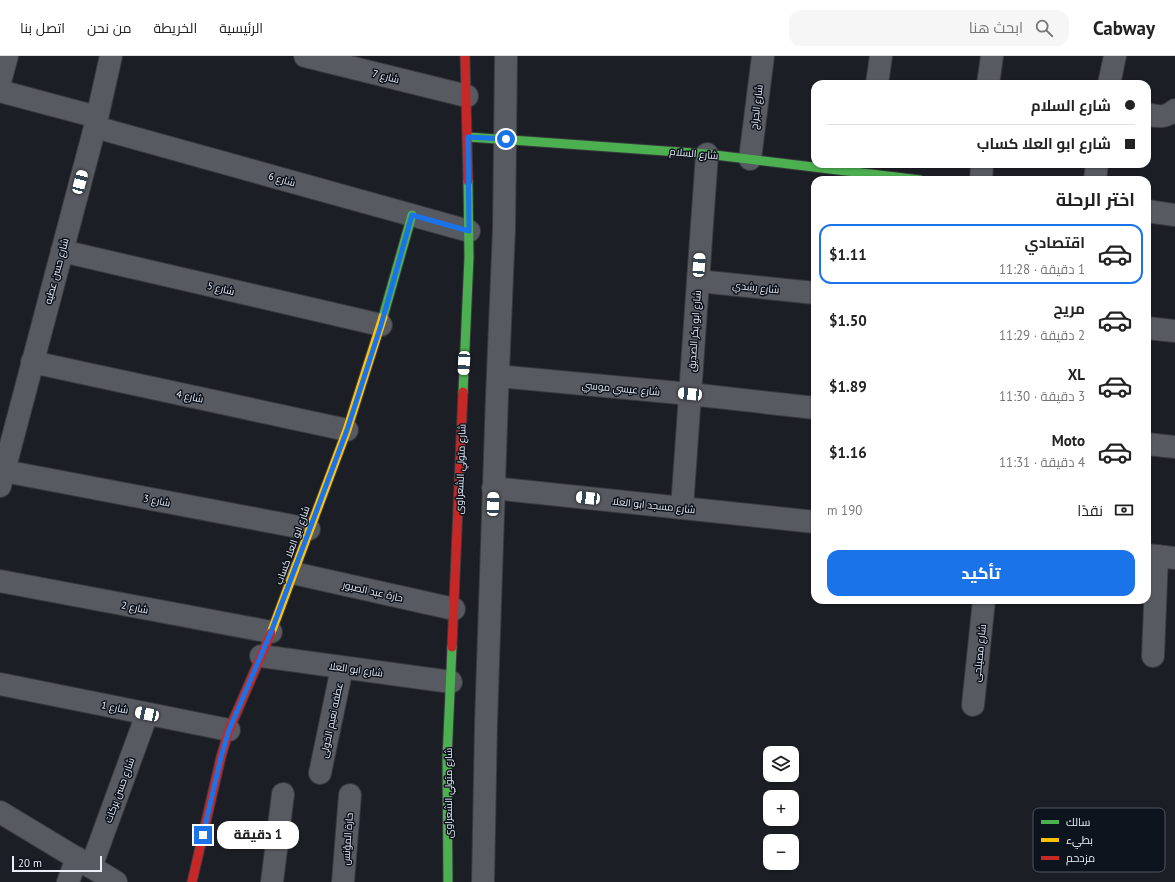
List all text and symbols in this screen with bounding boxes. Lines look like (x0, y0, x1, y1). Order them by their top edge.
search box (789, 10, 1069, 46)
text: Cabway (1093, 16, 1155, 40)
icon: search (1033, 17, 1055, 39)
text: ابحث هنا (969, 18, 1023, 37)
text: اتصل بنا (20, 19, 65, 37)
text: من نحن (87, 19, 131, 37)
text: الخريطة (153, 19, 197, 37)
text: الرئيسية (219, 19, 263, 37)
street label: شارع 7 (371, 67, 401, 86)
street label: شارع الجراج (747, 84, 766, 130)
text: شارع السلام (1031, 96, 1111, 115)
route start (497, 130, 515, 148)
text: شارع ابو العلا كساب (977, 134, 1111, 153)
street label: شارع السلام (669, 145, 719, 163)
car (71, 169, 89, 195)
street label: شارع 6 (267, 169, 297, 190)
text: اختر الرحلة (1056, 188, 1135, 211)
text: اقتصادي (1025, 233, 1085, 252)
icon: car (1097, 236, 1133, 272)
street label: شارع حسن عطيه (41, 237, 72, 306)
text: $1.11 (829, 245, 867, 264)
car (692, 253, 706, 277)
text: 1 دقيقة · 11:28 (999, 261, 1085, 278)
street label: شارع 5 (206, 279, 236, 298)
street label: شارع رشدي (732, 279, 780, 297)
street label: شارع ابو بكر الصديق (685, 290, 704, 372)
text: مريح (1053, 299, 1085, 318)
icon: car (1097, 302, 1133, 338)
text: $1.50 (829, 311, 867, 330)
text: 2 دقيقة · 11:29 (999, 327, 1085, 344)
car (457, 351, 471, 375)
text: XL (1068, 365, 1085, 384)
icon: car (1097, 368, 1133, 404)
text: $1.89 (829, 377, 867, 396)
street label: شارع عيسي موسي (581, 379, 661, 399)
street label: شارع 4 (175, 387, 205, 406)
car (678, 387, 702, 401)
text: 3 دقيقة · 11:30 (999, 388, 1085, 405)
street label: شارع متولي الشعراوى (452, 424, 470, 515)
text: Moto (1052, 431, 1085, 450)
icon: car (1097, 434, 1133, 470)
text: $1.16 (829, 443, 867, 462)
text: 4 دقيقة · 11:31 (999, 454, 1085, 471)
street label: شارع 3 (142, 491, 172, 509)
car (575, 491, 601, 505)
car (487, 492, 499, 516)
street label: شارع مسجد ابو العلا (612, 495, 696, 516)
icon: cash (1113, 499, 1135, 521)
text: نقدًا (1077, 501, 1103, 520)
text: 190 m (827, 502, 862, 519)
street label: شارع ابو العلا كساب (272, 504, 313, 586)
button: تأكيد (827, 550, 1135, 596)
street label: حارة عبد الصبور (340, 578, 404, 605)
street label: شارع 2 (120, 598, 150, 616)
street label: شارع مصيلحى (970, 624, 989, 683)
street label: شارع ابو العلا (328, 659, 384, 680)
street label: عطفه نعيم الخولى (317, 681, 347, 759)
street label: شارع 1 (100, 698, 130, 717)
car (134, 706, 160, 722)
map controls (763, 746, 799, 870)
button: layers (763, 746, 799, 782)
street label: شارع متولي الشعراوى (442, 748, 456, 838)
street label: شارع حسن بركات (102, 756, 137, 825)
button: + (763, 790, 799, 826)
legend (1033, 808, 1165, 872)
street label: حارة المؤنس (339, 812, 356, 866)
text: سالك (1066, 815, 1090, 829)
callout: 1 دقيقة (217, 821, 299, 849)
route end (194, 826, 212, 844)
text: 1 دقيقة (234, 826, 282, 843)
text: بطيء (1066, 833, 1093, 849)
button: − (763, 834, 799, 870)
text: مزدحم (1066, 851, 1095, 866)
scale bar (12, 854, 102, 873)
text: 20 m (18, 856, 42, 870)

